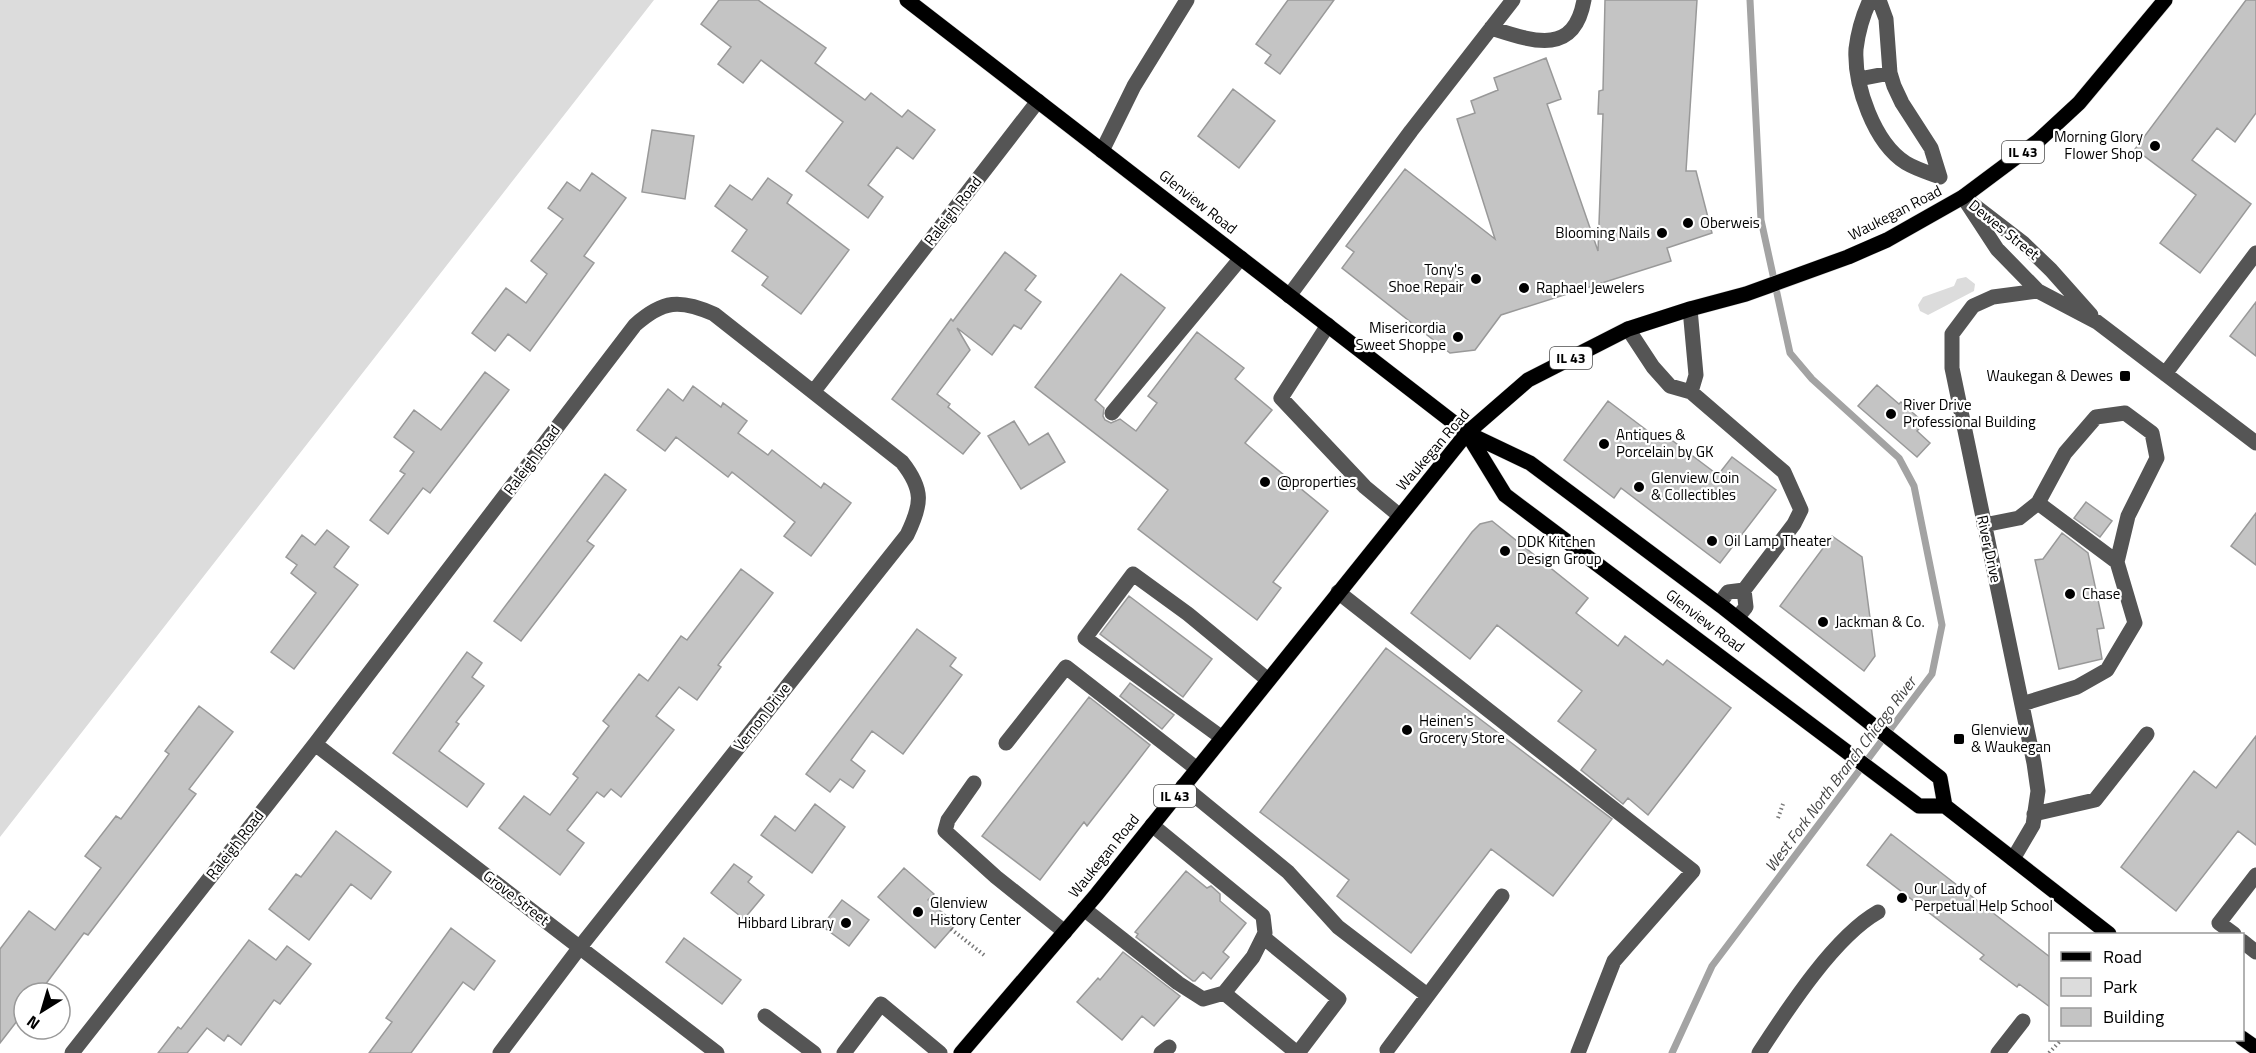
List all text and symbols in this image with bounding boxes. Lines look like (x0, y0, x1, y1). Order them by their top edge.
place label: Morning Glory Flower Shop (2054, 125, 2143, 165)
marker: Morning Glory Flower Shop (2148, 139, 2162, 153)
road number: IL 43 (2002, 141, 2044, 163)
street label: Glenview Road (1154, 164, 1242, 239)
street label: Raleigh Road (918, 171, 987, 250)
street label: Waukegan Road (1844, 179, 1946, 246)
street label: Dewes Street (1964, 194, 2045, 266)
place label: Oberweis (1700, 211, 1760, 234)
marker: Oberweis (1681, 216, 1695, 230)
place label: Blooming Nails (1555, 221, 1650, 244)
marker: Blooming Nails (1655, 226, 1669, 240)
place label: Tony's Shoe Repair (1388, 258, 1464, 298)
marker: Tony's Shoe Repair (1469, 272, 1483, 286)
place label: Raphael Jewelers (1536, 276, 1644, 299)
marker: Raphael Jewelers (1517, 281, 1531, 295)
place label: Misericordia Sweet Shoppe (1355, 316, 1446, 356)
marker: Misericordia Sweet Shoppe (1451, 330, 1465, 344)
road number: IL 43 (1550, 347, 1592, 369)
place label: Waukegan & Dewes (1987, 364, 2113, 387)
marker: Waukegan & Dewes (2118, 369, 2132, 383)
place label: River Drive Professional Building (1903, 393, 2036, 433)
street label: Waukegan Road (1390, 404, 1475, 496)
marker: River Drive Professional Building (1884, 407, 1898, 421)
street label: Raleigh Road (498, 420, 566, 500)
place label: Antiques & Porcelain by GK (1616, 423, 1714, 463)
marker: Antiques & Porcelain by GK (1597, 437, 1611, 451)
place label: Glenview Coin & Collectibles (1651, 466, 1739, 506)
place label: @properties (1277, 470, 1356, 493)
marker: @properties (1258, 475, 1272, 489)
marker: Glenview Coin & Collectibles (1632, 480, 1646, 494)
street label: River Drive (1971, 513, 2008, 585)
place label: Oil Lamp Theater (1724, 529, 1831, 552)
place label: DDK Kitchen Design Group (1517, 530, 1602, 570)
marker: Oil Lamp Theater (1705, 534, 1719, 548)
marker: DDK Kitchen Design Group (1498, 544, 1512, 558)
place label: Chase (2082, 582, 2120, 605)
street label: Glenview Road (1661, 583, 1750, 658)
marker: Chase (2063, 587, 2077, 601)
place label: Jackman & Co. (1835, 610, 1925, 633)
marker: Jackman & Co. (1816, 615, 1830, 629)
water label: West Fork North Branch Chicago River (1759, 670, 1923, 877)
street label: Vernon Drive (728, 678, 796, 756)
place label: Heinen's Grocery Store (1419, 709, 1505, 749)
place label: Glenview & Waukegan (1971, 718, 2051, 758)
marker: Heinen's Grocery Store (1400, 723, 1414, 737)
marker: Glenview & Waukegan (1952, 732, 1966, 746)
road number: IL 43 (1154, 785, 1196, 807)
street label: Raleigh Road (200, 805, 269, 884)
street label: Waukegan Road (1063, 809, 1145, 903)
street label: Grove Street (478, 864, 555, 931)
place label: Our Lady of Perpetual Help School (1914, 877, 2053, 917)
place label: Glenview History Center (930, 891, 1021, 931)
marker: Our Lady of Perpetual Help School (1895, 891, 1909, 905)
marker: Glenview History Center (911, 905, 925, 919)
place label: Hibbard Library (738, 911, 834, 934)
marker: Hibbard Library (839, 916, 853, 930)
legend (2049, 933, 2244, 1041)
text: Road (2103, 943, 2142, 970)
text: Park (2103, 973, 2138, 1000)
north arrow (12, 981, 72, 1041)
text: Building (2103, 1003, 2164, 1030)
text: N (21, 1010, 45, 1036)

